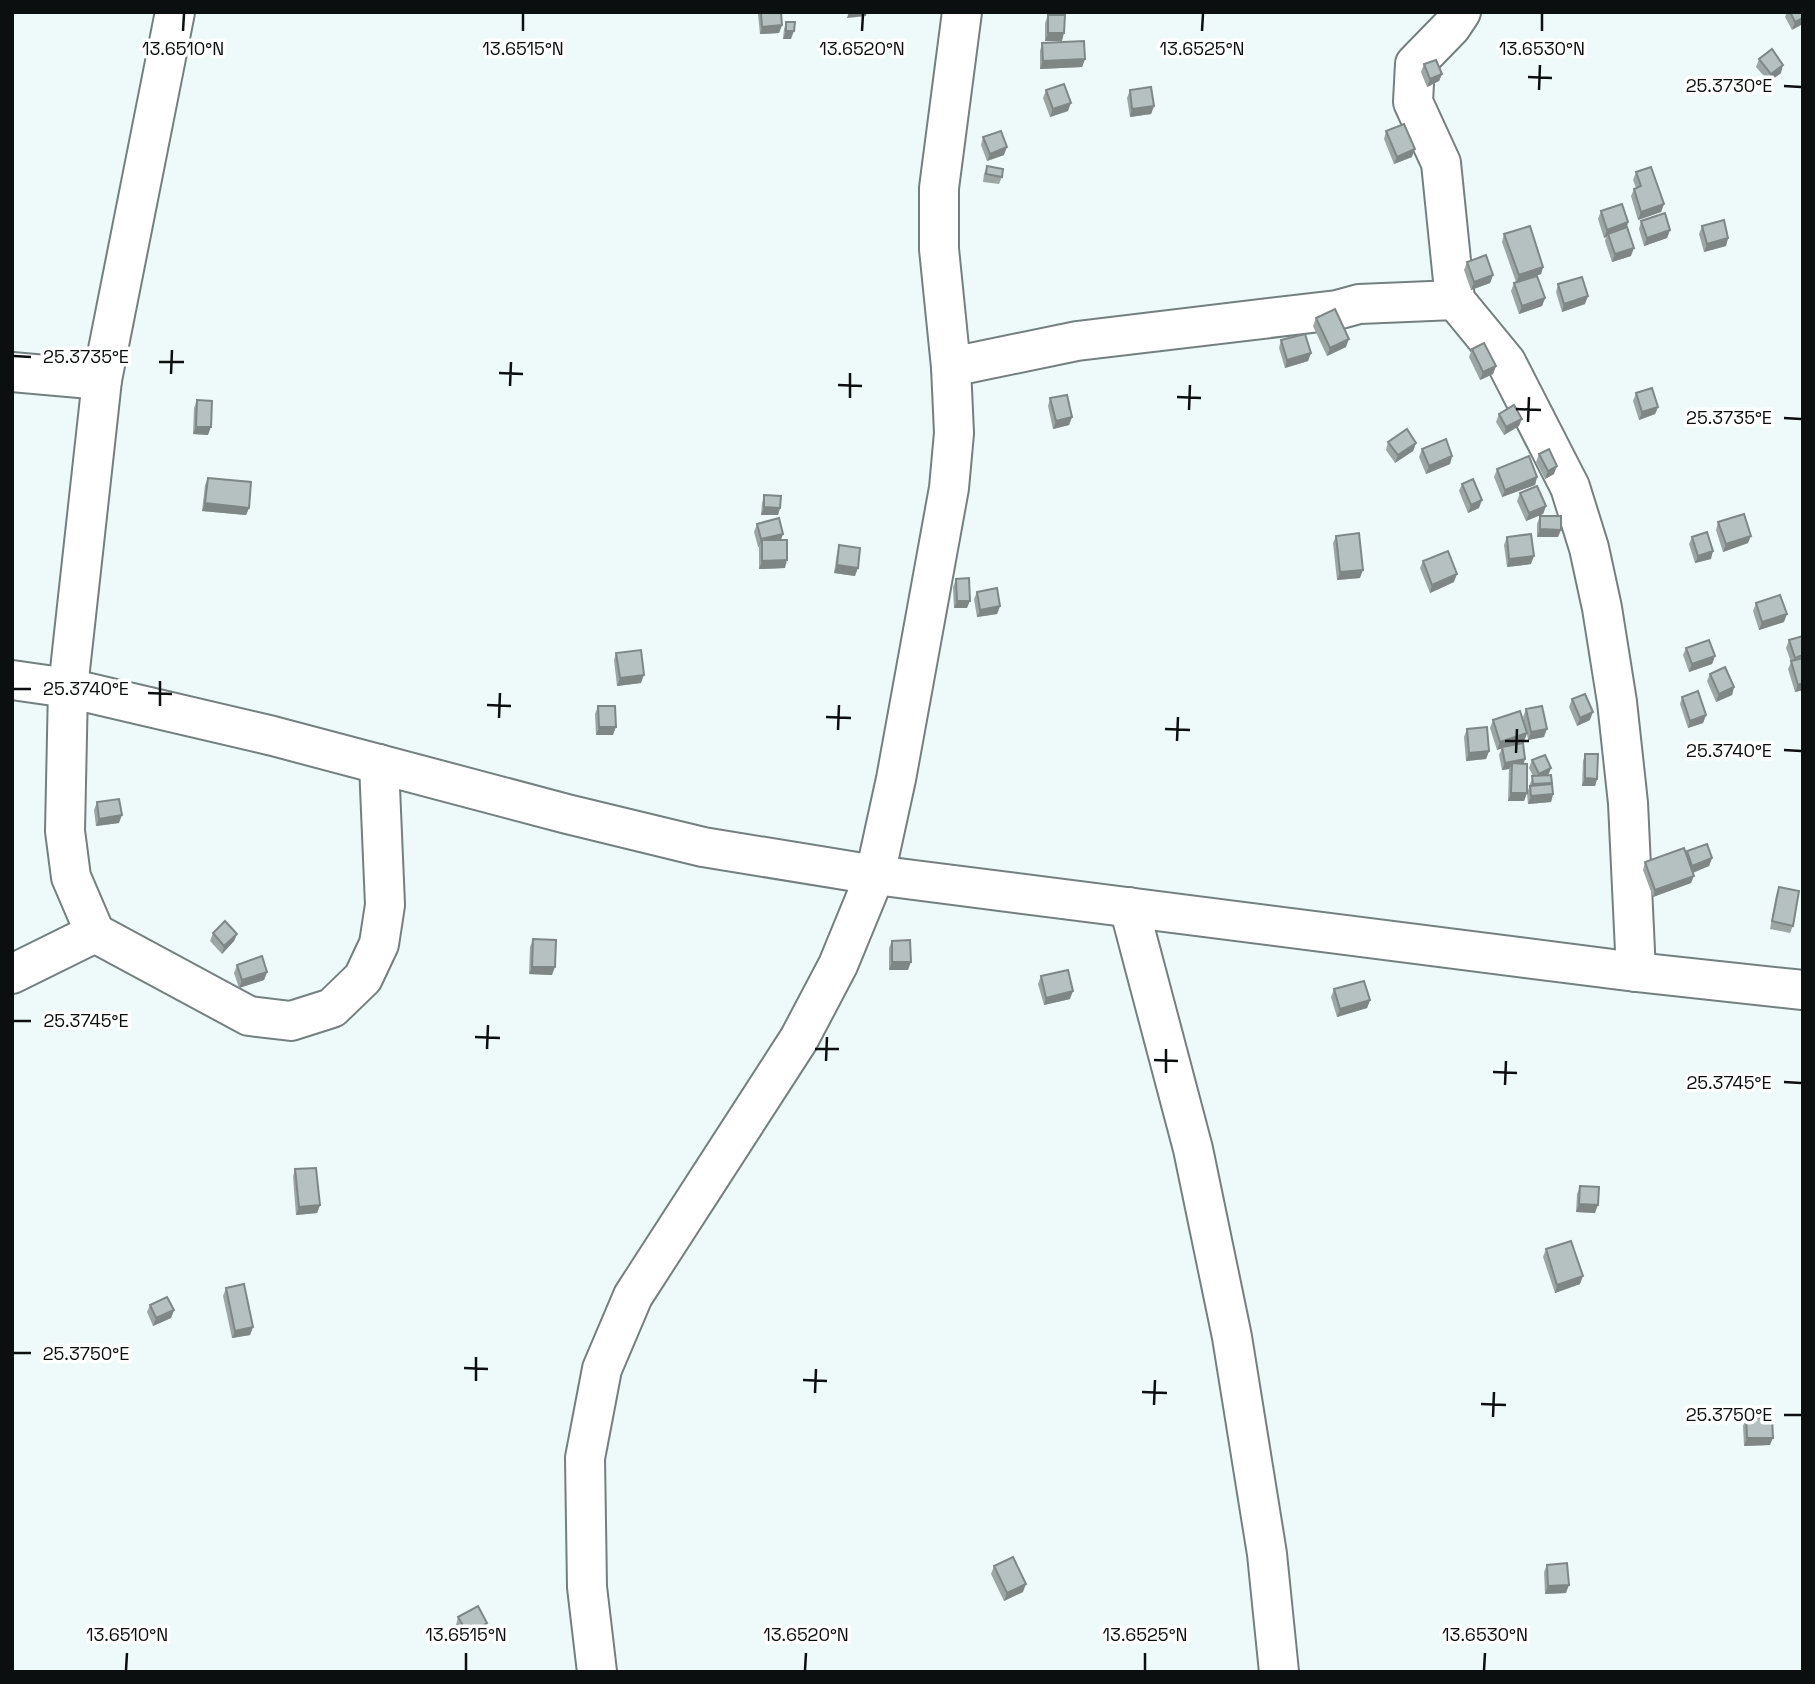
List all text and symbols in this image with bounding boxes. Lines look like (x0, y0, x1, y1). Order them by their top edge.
text: 13.6510°N (142, 37, 224, 60)
text: 13.6515°N (482, 37, 564, 60)
text: 13.6520°N (819, 37, 905, 60)
text: 13.6525°N (1160, 37, 1244, 60)
text: 13.6530°N (1499, 37, 1585, 60)
text: 25.3730°E (1686, 74, 1772, 97)
text: 25.3735°E (43, 345, 129, 368)
text: 25.3735°E (1686, 406, 1772, 429)
text: 25.3740°E (43, 677, 129, 700)
text: 25.3740°E (1686, 739, 1772, 762)
text: 25.3745°E (43, 1009, 129, 1032)
text: 25.3745°E (1686, 1071, 1772, 1094)
text: 25.3750°E (43, 1342, 129, 1365)
text: 25.3750°E (1686, 1403, 1772, 1426)
text: 13.6510°N (86, 1623, 168, 1646)
text: 13.6515°N (425, 1623, 507, 1646)
text: 13.6520°N (763, 1623, 849, 1646)
text: 13.6525°N (1103, 1623, 1187, 1646)
text: 13.6530°N (1442, 1623, 1528, 1646)

